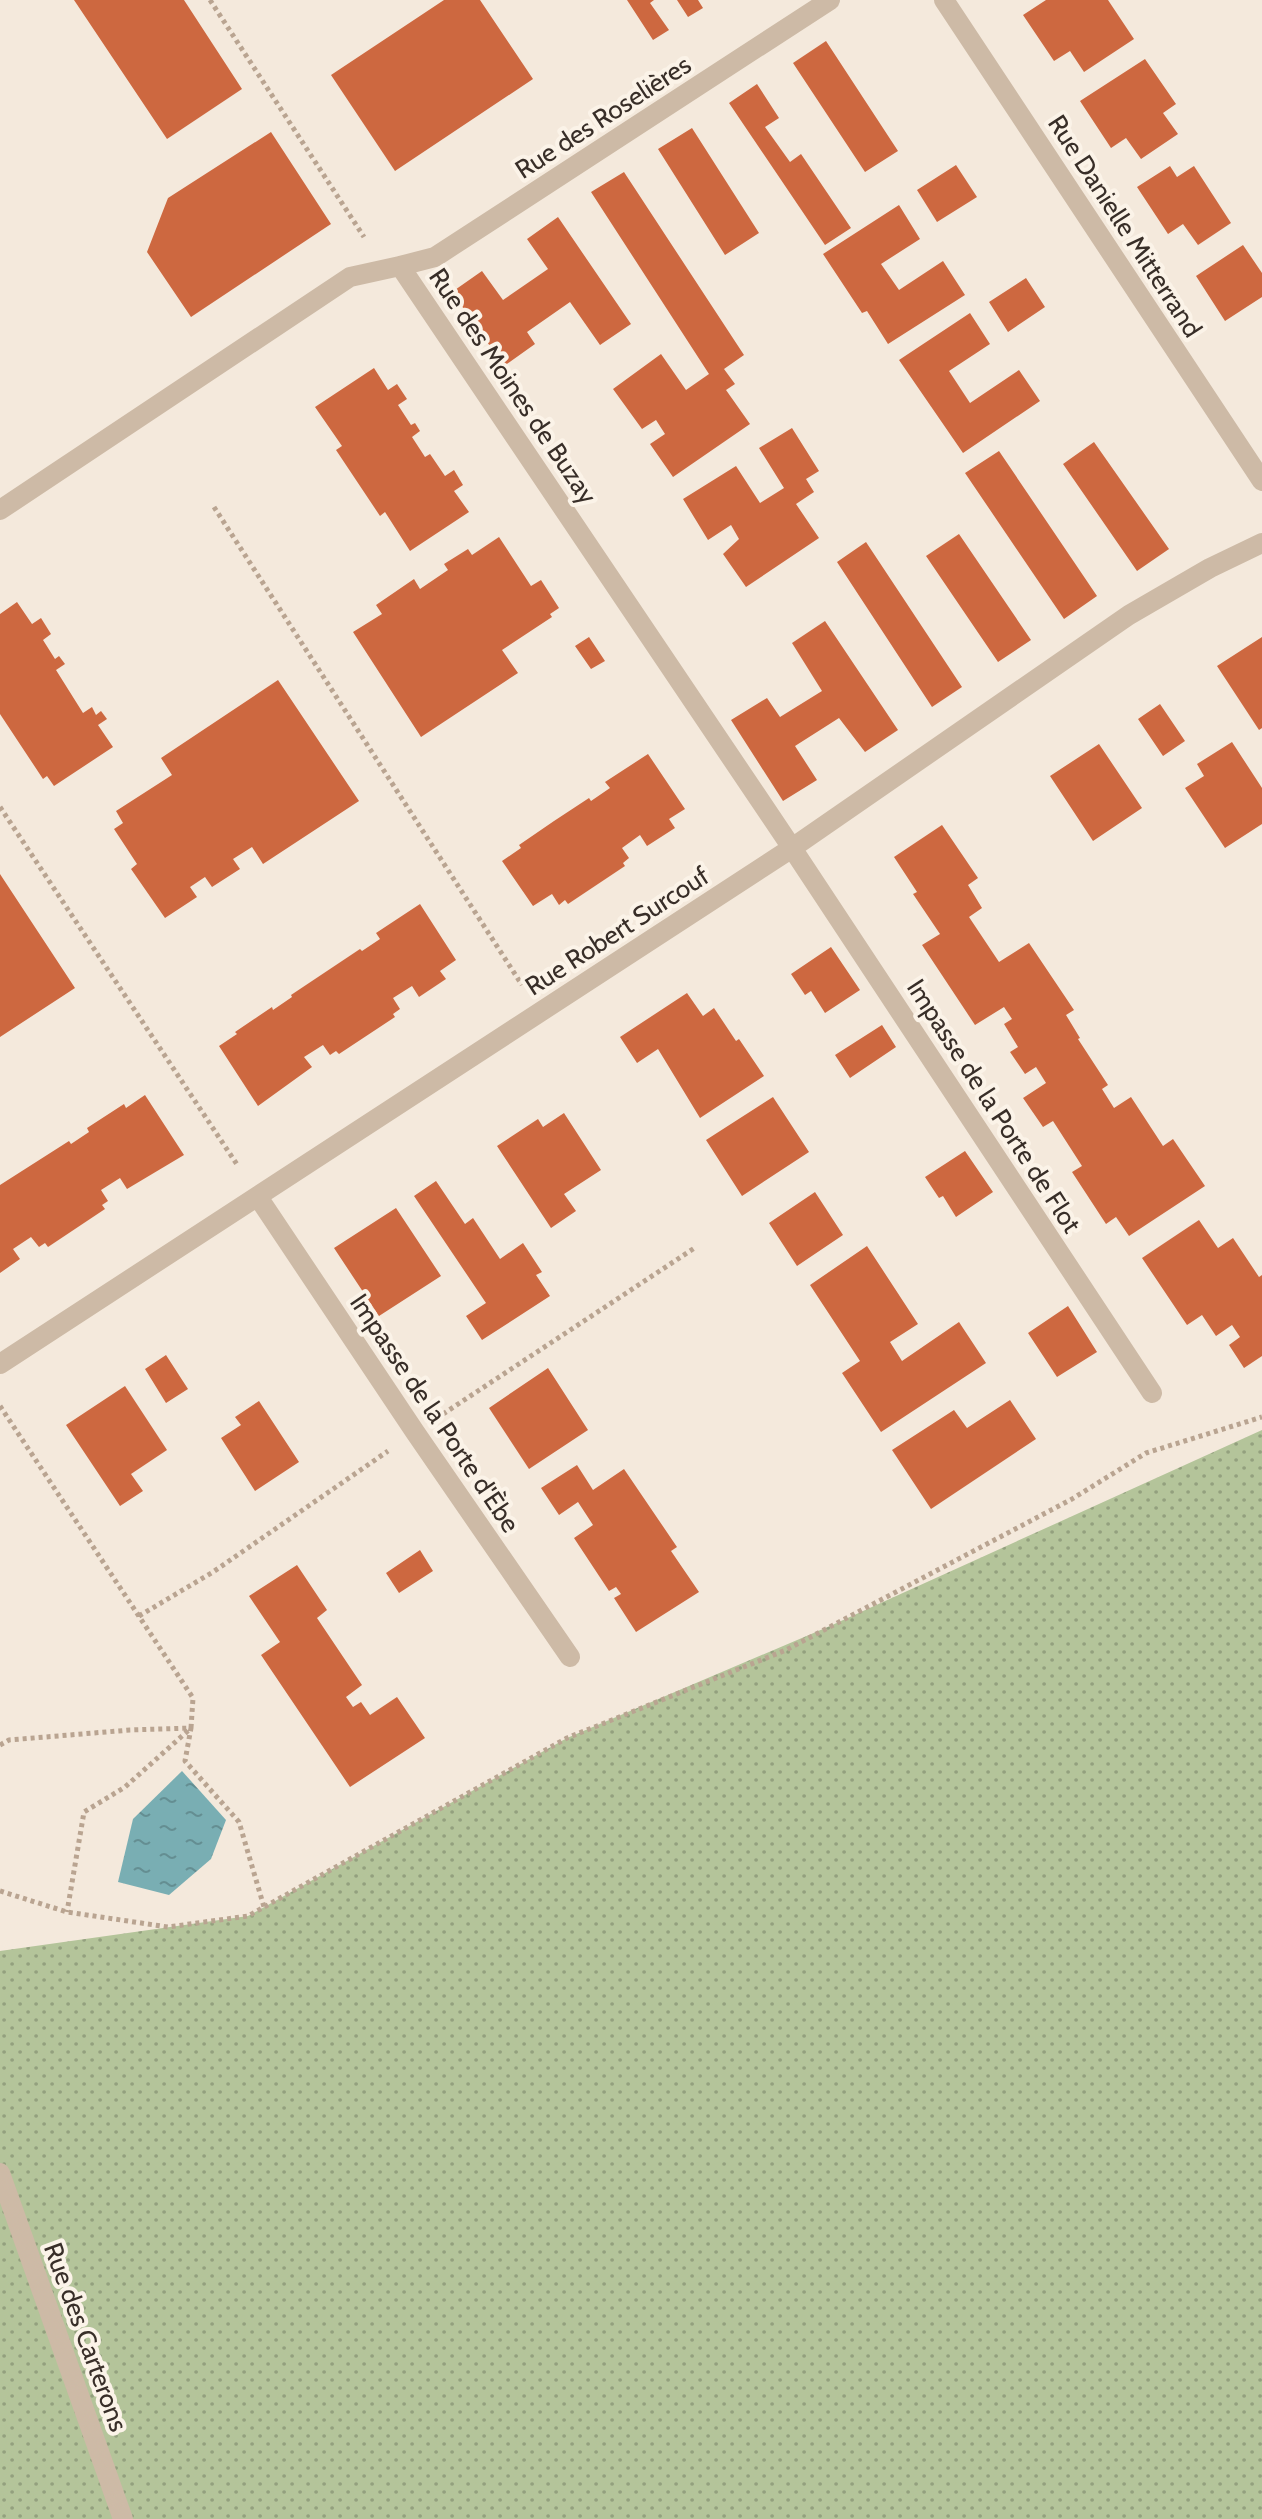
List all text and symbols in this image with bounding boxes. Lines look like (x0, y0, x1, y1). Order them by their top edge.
street label: Rue des Roselières (509, 48, 697, 186)
street label: Rue Danielle Mitterrand (1041, 109, 1209, 343)
street label: Rue des Moines de Buzay (422, 262, 604, 510)
street label: Rue Robert Surcouf (519, 859, 715, 1002)
street label: Impasse de la Porte de Flot (900, 973, 1088, 1239)
street label: Impasse de la Porte d'Èbe (343, 1288, 527, 1538)
street label: Rue des Carterons (37, 2238, 135, 2436)

